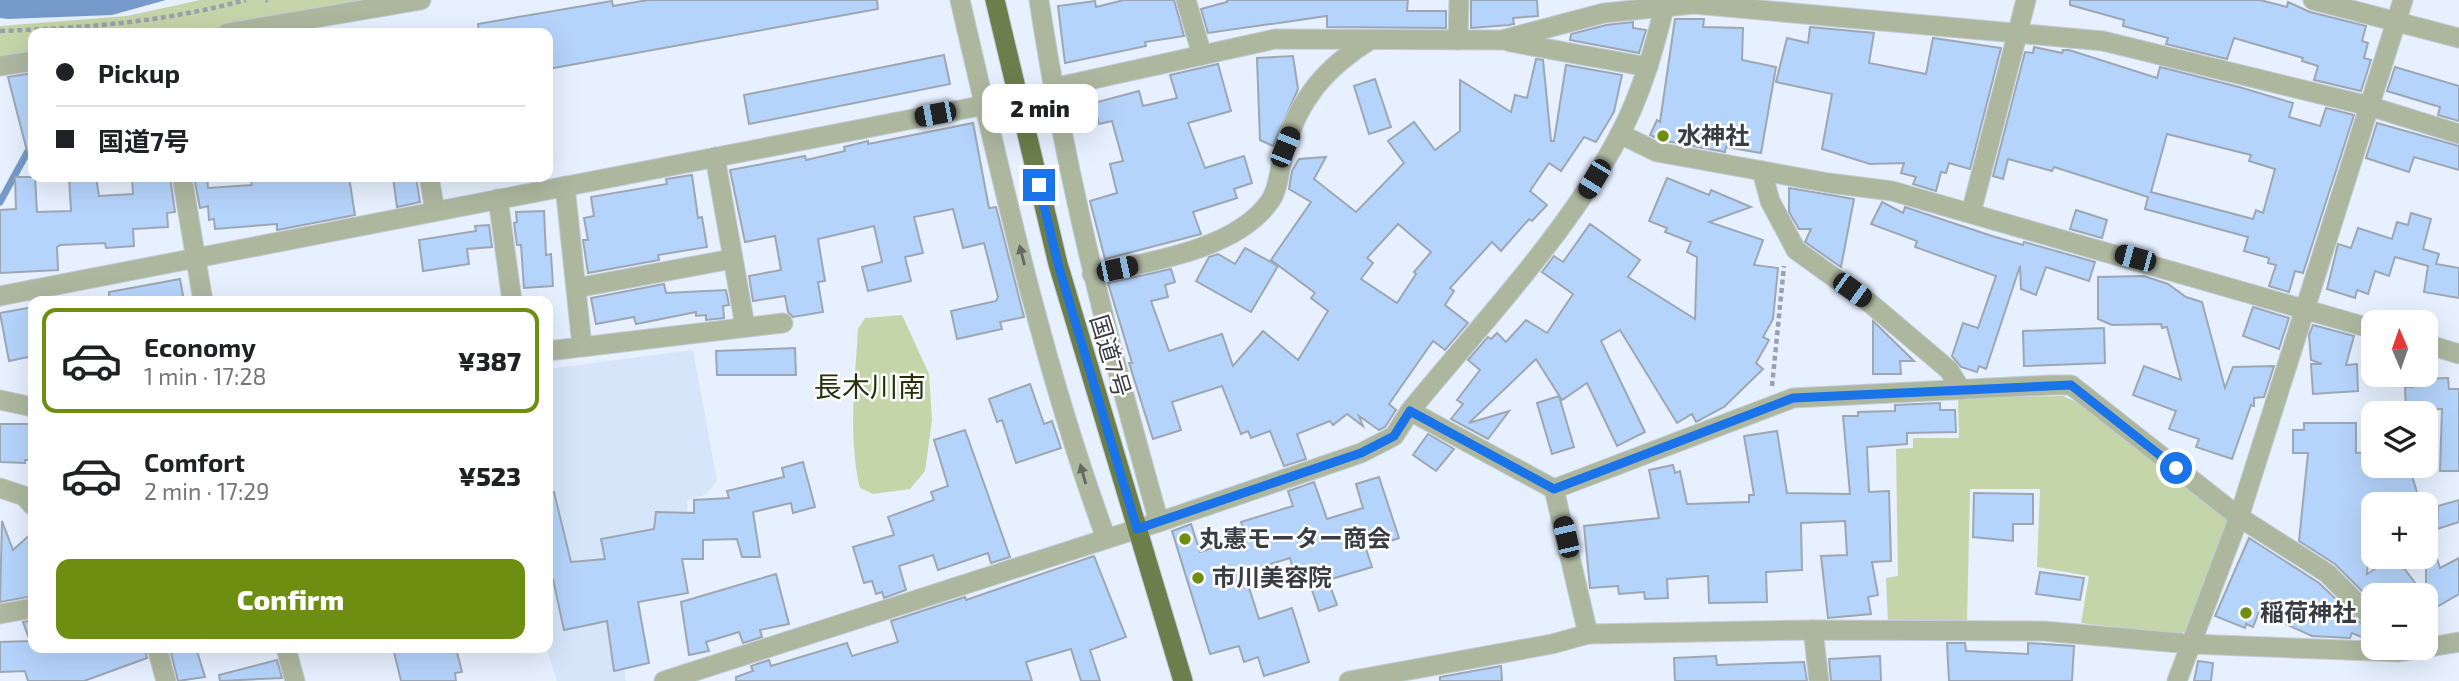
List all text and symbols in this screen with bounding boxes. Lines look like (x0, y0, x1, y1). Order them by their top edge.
text: Pickup (98, 57, 180, 88)
callout: 2 min (981, 83, 1097, 132)
text: 2 min (1010, 94, 1070, 122)
car (913, 100, 958, 128)
place label: 水神社 (1677, 120, 1749, 149)
car (1268, 124, 1303, 170)
text: 国道7号 (98, 125, 190, 156)
marker: 水神社 (1655, 128, 1671, 144)
car (1575, 156, 1614, 202)
route end (1023, 169, 1055, 201)
car (2112, 242, 2159, 274)
one-way arrow (1016, 244, 1027, 266)
car (1095, 254, 1140, 284)
car (1829, 269, 1876, 311)
north arrow (2361, 310, 2438, 387)
map controls (2361, 310, 2438, 660)
street label: 国道7号 (1085, 311, 1138, 400)
icon: car (60, 329, 123, 392)
text: Economy (144, 331, 256, 362)
text: ¥387 (458, 345, 521, 376)
text: 1 min · 17:28 (144, 362, 266, 390)
district label: 長木川南 (814, 369, 926, 403)
button: layers (2361, 401, 2438, 478)
icon: car (60, 444, 123, 507)
text: Comfort (144, 446, 245, 477)
route start (2160, 452, 2192, 484)
text: ¥523 (458, 460, 521, 491)
one-way arrow (1078, 463, 1088, 484)
text: 2 min · 17:29 (144, 477, 269, 505)
button: + (2361, 492, 2438, 569)
car (1552, 514, 1581, 560)
place label: 丸憲モーター商会 (1199, 523, 1391, 552)
marker: 丸憲モーター商会 (1177, 531, 1193, 547)
button: Confirm (56, 559, 525, 639)
place label: 市川美容院 (1212, 562, 1332, 591)
marker: 市川美容院 (1190, 570, 1206, 586)
button: − (2361, 583, 2438, 660)
place label: 稲荷神社 (2260, 597, 2356, 626)
marker: 稲荷神社 (2238, 605, 2254, 621)

